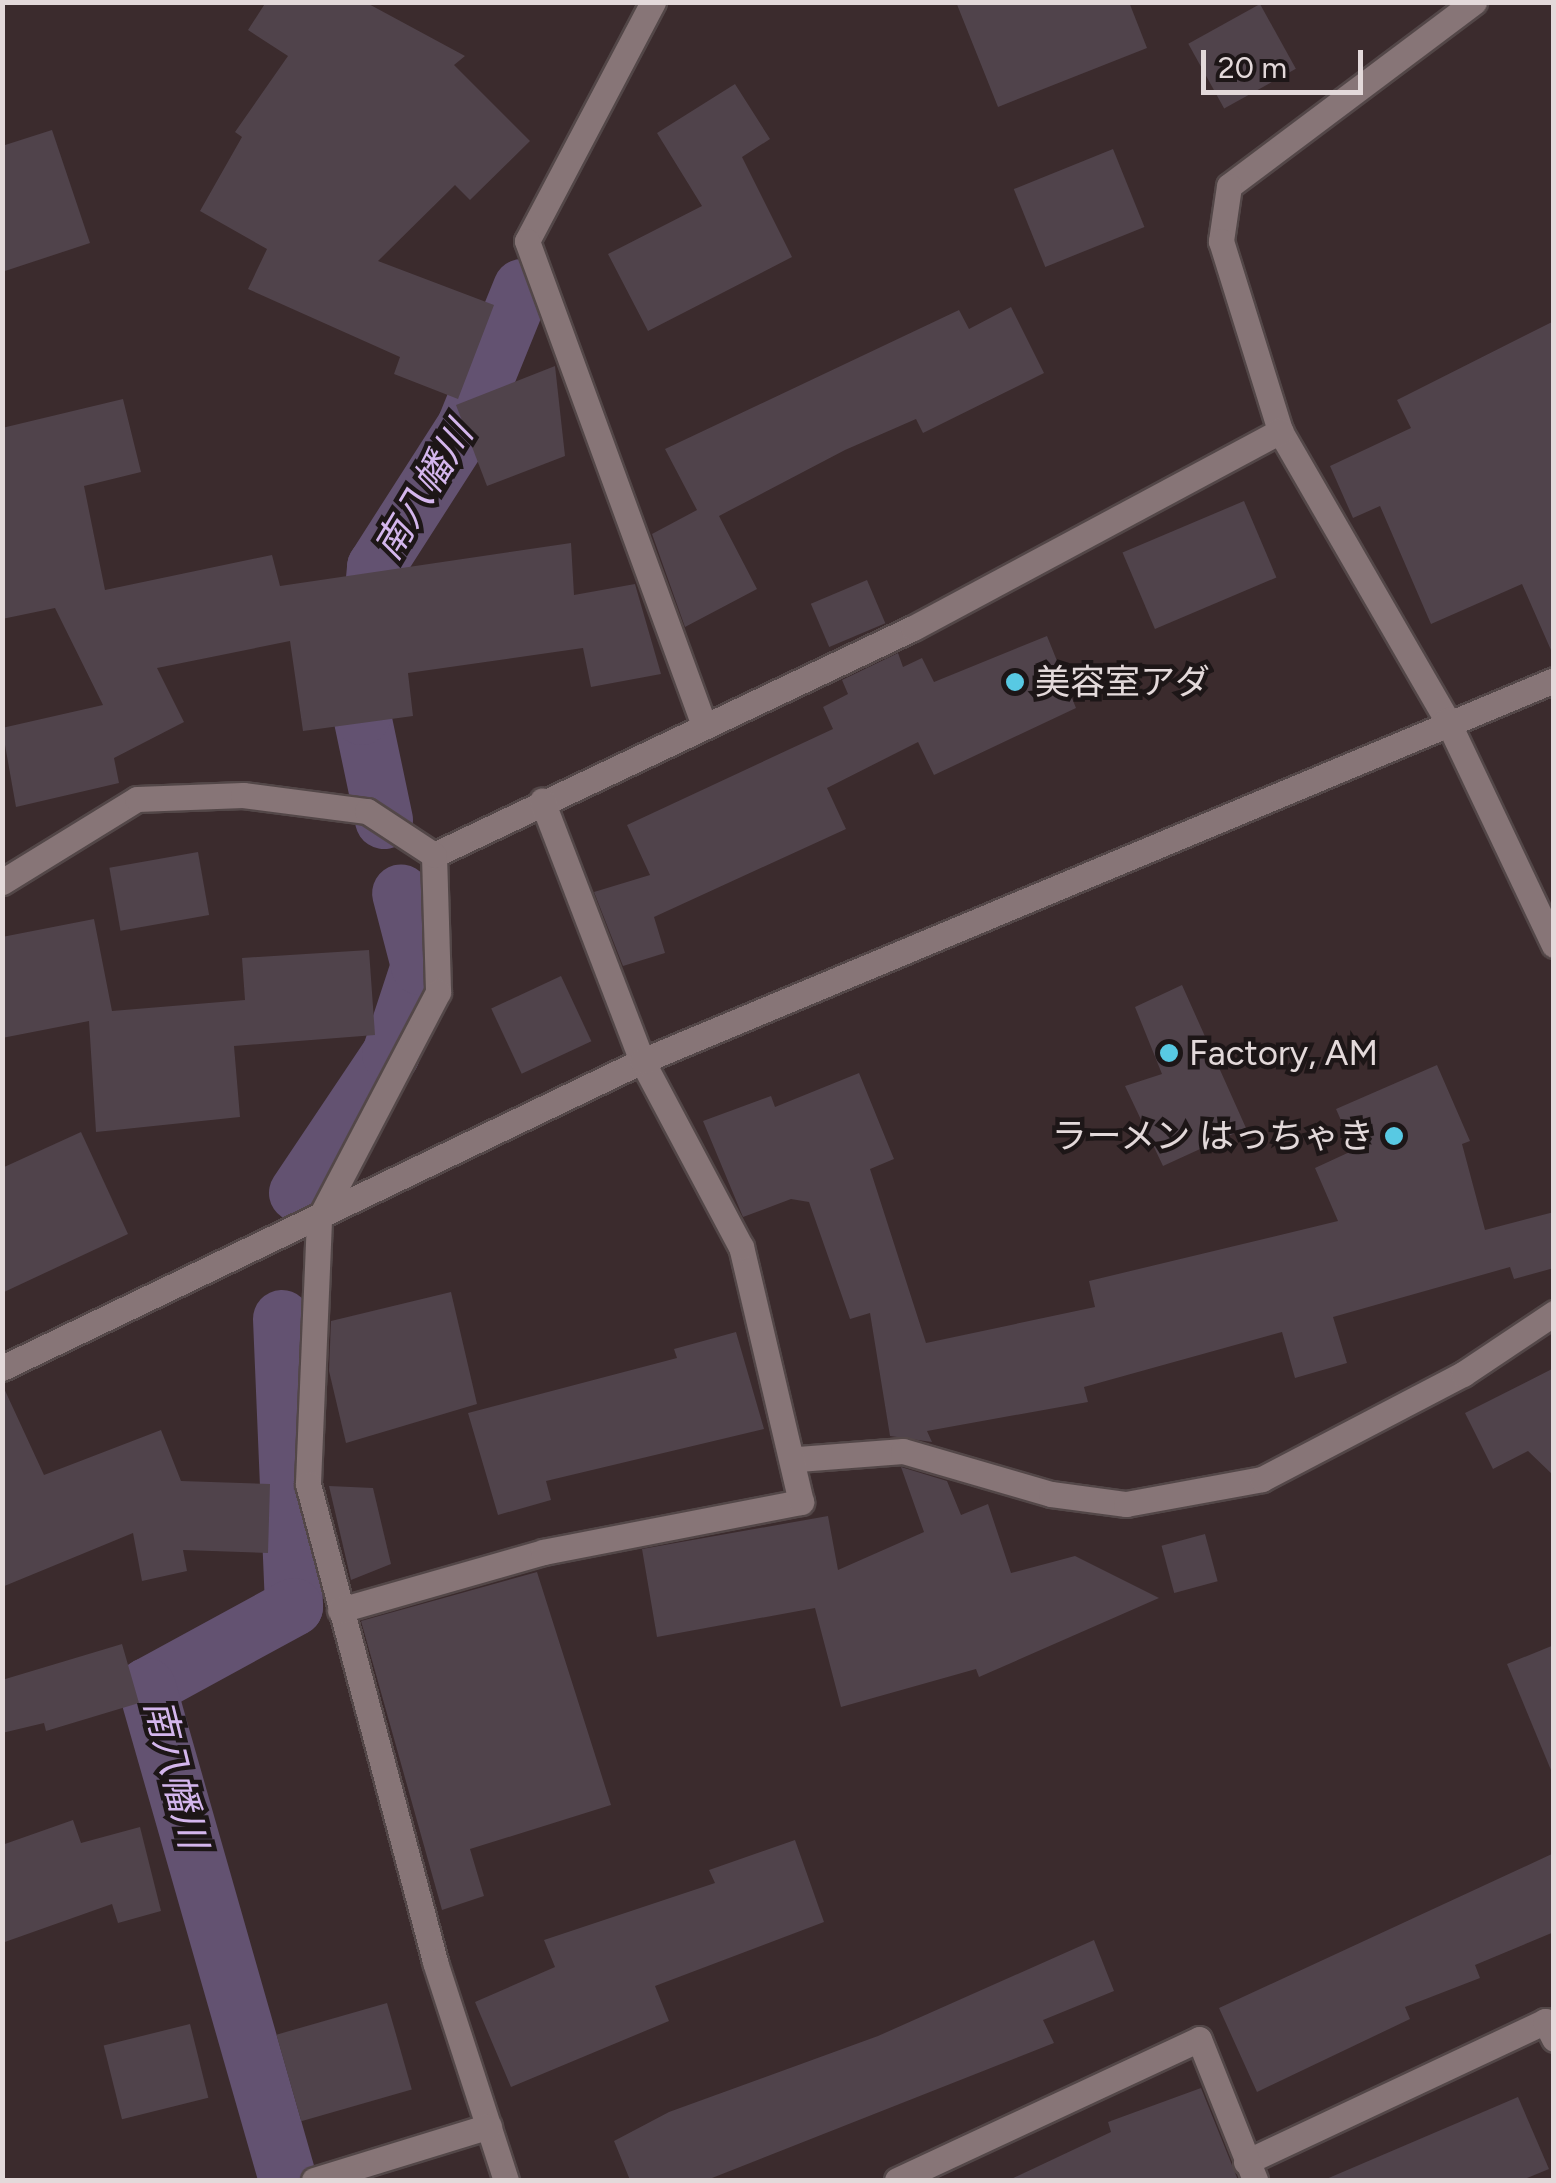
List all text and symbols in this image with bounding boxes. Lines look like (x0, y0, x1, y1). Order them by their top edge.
scale bar (1206, 30, 1368, 92)
text: 20 m (1218, 49, 1287, 86)
water label: 南八幡川 (365, 414, 483, 568)
place label: 美容室アダ (1035, 661, 1210, 703)
marker: 美容室アダ (1004, 671, 1026, 693)
place label: Factory, AM (1189, 1032, 1378, 1074)
marker: Factory, AM (1158, 1042, 1180, 1064)
place label: ラーメン はっちゃき (1050, 1115, 1374, 1157)
marker: ラーメン はっちゃき (1383, 1125, 1405, 1147)
water label: 南八幡川 (134, 1695, 216, 1853)

